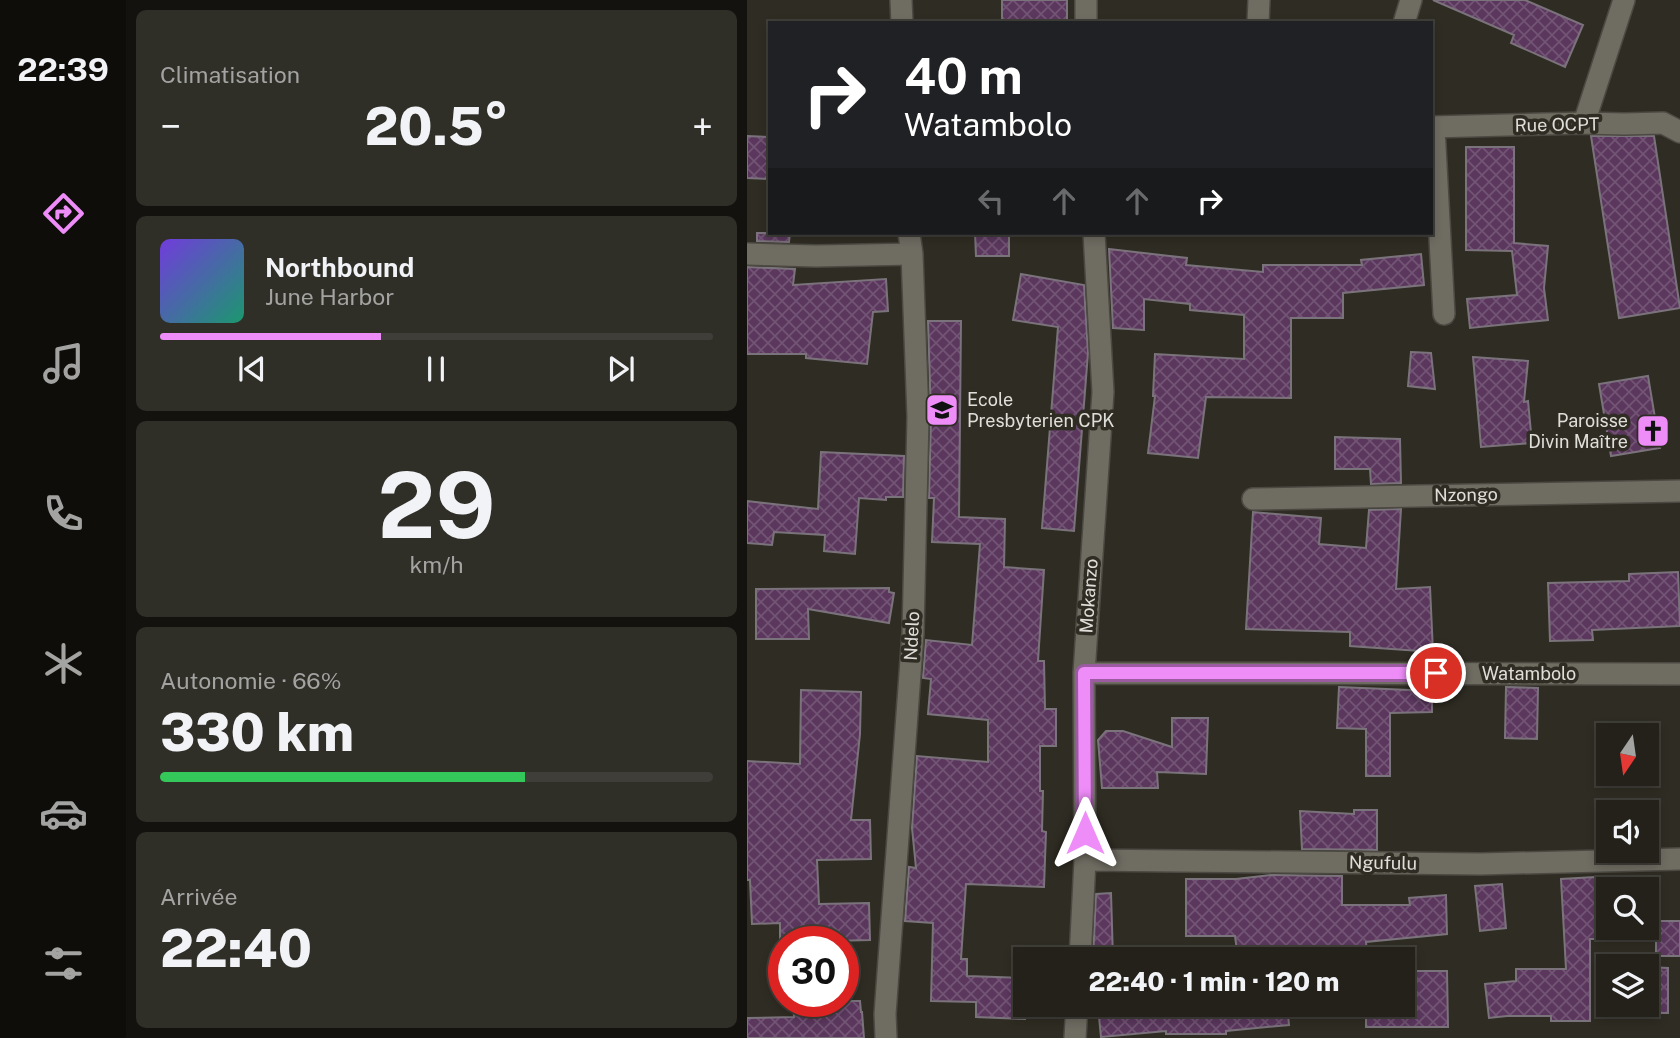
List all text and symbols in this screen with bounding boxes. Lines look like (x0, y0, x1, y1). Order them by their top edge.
text: 40 m (904, 47, 1023, 105)
icon: right (789, 49, 880, 140)
text: 22:39 (17, 51, 109, 88)
text: Climatisation (160, 61, 300, 88)
text: 20.5° (364, 96, 509, 157)
text: − (160, 104, 181, 149)
text: + (692, 104, 713, 149)
text: Watambolo (904, 106, 1072, 143)
street label: Rue OCPT (1515, 113, 1600, 136)
icon: left (972, 182, 1010, 220)
icon: ahead (1045, 182, 1083, 220)
icon: ahead (1118, 182, 1156, 220)
icon: right (1191, 182, 1229, 220)
icon: directions (39, 189, 88, 238)
text: Northbound (265, 252, 414, 283)
text: June Harbor (265, 283, 394, 310)
icon: music (39, 339, 88, 388)
icon: previous (233, 350, 271, 388)
icon: pause (417, 350, 455, 388)
icon: next (602, 350, 640, 388)
place label: Ecole Presbyterien CPK (967, 389, 1114, 431)
school or university icon: Ecole Presbyterien CPK (923, 391, 961, 429)
place label: Paroisse Divin Maître (1528, 410, 1628, 452)
church icon: Paroisse Divin Maître (1634, 412, 1672, 450)
text: 29 (378, 452, 495, 558)
street label: Nzongo (1434, 483, 1498, 506)
icon: phone (39, 489, 88, 538)
text: km/h (409, 551, 464, 578)
street label: Mokanzo (1075, 558, 1102, 634)
street label: Ndelo (900, 611, 923, 661)
icon: climate (39, 639, 88, 688)
pin (1406, 643, 1466, 703)
icon: arrive (1417, 654, 1455, 692)
street label: Watambolo (1482, 663, 1576, 684)
text: Autonomie · 66% (160, 667, 341, 694)
text: 330 km (160, 702, 354, 763)
north arrow (1596, 723, 1659, 786)
map controls (1596, 723, 1659, 1017)
icon: car (39, 789, 88, 838)
position arrow (1048, 796, 1122, 870)
button: sound (1596, 800, 1659, 863)
street label: Ngufulu (1349, 851, 1417, 874)
button: search (1596, 877, 1659, 940)
text: Arrivée (160, 883, 237, 910)
text: 22:40 (160, 918, 312, 979)
speed limit sign: 30 (768, 926, 859, 1017)
icon: filters (39, 939, 88, 988)
button: layers (1596, 954, 1659, 1017)
text: 22:40 · 1 min · 120 m (1088, 966, 1340, 997)

